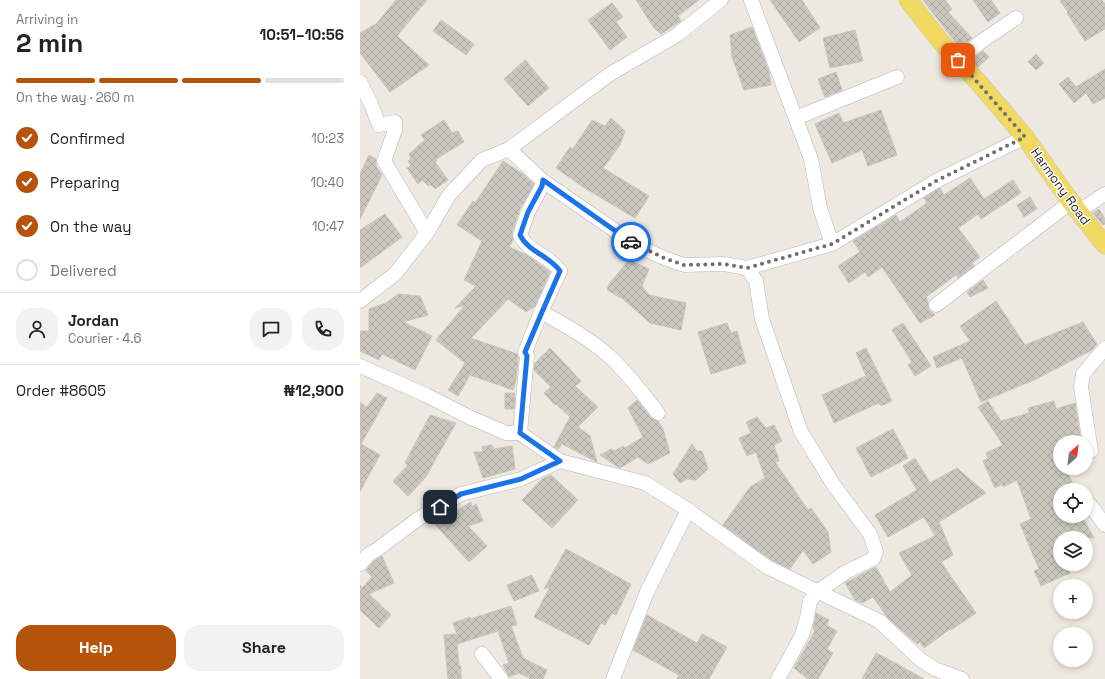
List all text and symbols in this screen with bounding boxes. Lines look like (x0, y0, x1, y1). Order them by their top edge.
text: Arriving in (16, 11, 78, 28)
text: 10:51–10:56 (260, 25, 344, 44)
text: 2 min (16, 26, 83, 60)
pin (941, 43, 975, 77)
icon: bag (947, 49, 969, 71)
text: On the way · 260 m (16, 89, 134, 106)
icon: check (16, 127, 38, 149)
text: Confirmed (50, 129, 125, 148)
text: 10:23 (311, 130, 344, 147)
street label: Harmony Road (1027, 144, 1094, 228)
icon: check (16, 171, 38, 193)
text: Preparing (50, 173, 120, 192)
text: 10:40 (310, 174, 344, 191)
icon: check (16, 215, 38, 237)
text: On the way (50, 217, 131, 236)
text: 10:47 (312, 218, 344, 235)
courier (611, 222, 651, 262)
icon: car (620, 231, 642, 253)
text: Delivered (50, 261, 117, 280)
button: person (16, 308, 58, 350)
button: chat (250, 308, 292, 350)
button: phone (302, 308, 344, 350)
text: Jordan (68, 311, 119, 330)
text: Courier · 4.6 (68, 330, 141, 347)
text: Order #8605 (16, 381, 106, 400)
text: ₦12,900 (283, 381, 344, 400)
north arrow (1053, 435, 1093, 475)
map controls (1053, 435, 1093, 667)
button: locate (1053, 483, 1093, 523)
pin (423, 490, 457, 524)
icon: home (429, 496, 451, 518)
button: layers (1053, 531, 1093, 571)
button: + (1053, 579, 1093, 619)
button: Help (16, 625, 176, 671)
button: Share (184, 625, 344, 671)
button: − (1053, 627, 1093, 667)

